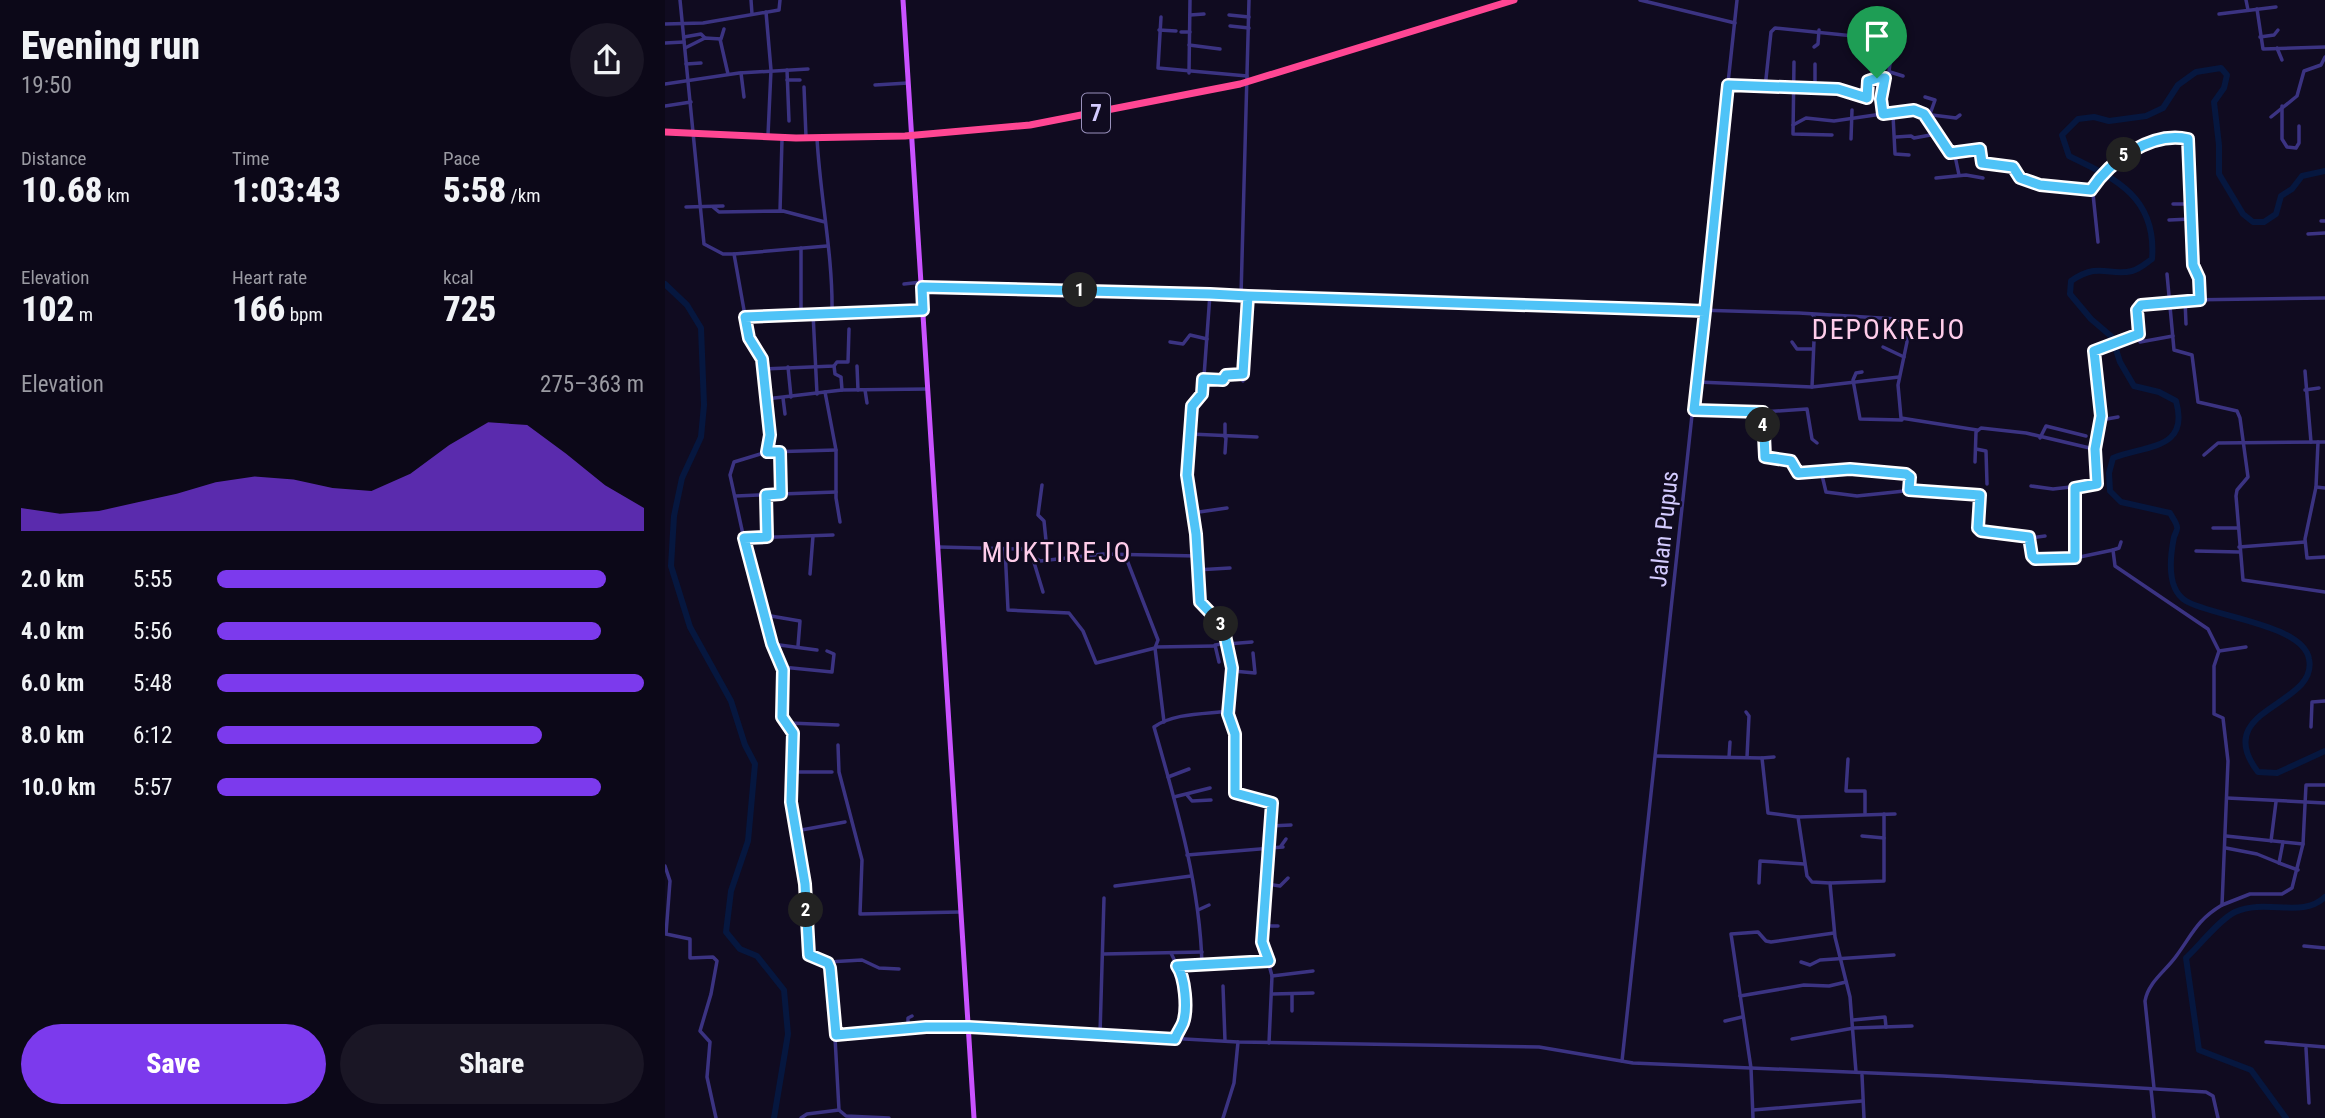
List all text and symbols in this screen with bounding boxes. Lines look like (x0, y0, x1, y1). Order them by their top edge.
pin (1847, 6, 1907, 78)
icon: arrive (1858, 17, 1896, 55)
button: share (570, 23, 644, 97)
text: Evening run (21, 24, 200, 68)
text: 19:50 (21, 72, 72, 99)
road number: 7 (1082, 94, 1110, 132)
pin: 5 (2107, 138, 2141, 172)
text: 5 (2119, 143, 2128, 166)
text: Distance (21, 147, 86, 170)
text: Time (232, 147, 269, 170)
text: Pace (443, 147, 480, 170)
text: 10.68 (21, 170, 103, 211)
text: 1:03:43 (232, 170, 341, 211)
text: 5:58 (443, 170, 506, 211)
text: km (103, 184, 130, 207)
text: /km (506, 184, 541, 207)
text: Elevation (21, 266, 89, 289)
text: Heart rate (232, 266, 307, 289)
text: kcal (443, 266, 474, 289)
pin: 1 (1063, 272, 1097, 308)
text: 1 (1075, 278, 1084, 301)
text: 102 (21, 289, 74, 330)
text: 166 (232, 289, 285, 330)
text: 725 (443, 289, 496, 330)
text: m (74, 303, 93, 326)
text: bpm (285, 303, 323, 326)
district label: DEPOKREJO (1812, 313, 1966, 346)
text: Elevation (21, 371, 104, 398)
text: 275–363 m (540, 371, 644, 398)
pin: 4 (1745, 408, 1781, 442)
text: 4 (1758, 413, 1767, 436)
street label: Jalan Pupus (1644, 470, 1684, 588)
district label: MUKTIREJO (982, 536, 1132, 569)
text: 2.0 km (21, 566, 84, 593)
text: 5:55 (133, 566, 172, 593)
pin: 3 (1203, 606, 1239, 642)
text: 3 (1216, 612, 1225, 635)
text: 4.0 km (21, 618, 84, 645)
text: 5:56 (133, 618, 172, 645)
text: 6.0 km (21, 670, 84, 697)
text: 5:48 (133, 670, 172, 697)
text: 8.0 km (21, 722, 84, 749)
text: 6:12 (133, 722, 172, 749)
text: 10.0 km (21, 774, 96, 801)
text: 5:57 (133, 774, 172, 801)
pin: 2 (789, 892, 823, 928)
text: 2 (801, 898, 810, 921)
button: Save (21, 1024, 326, 1104)
button: Share (340, 1024, 644, 1104)

